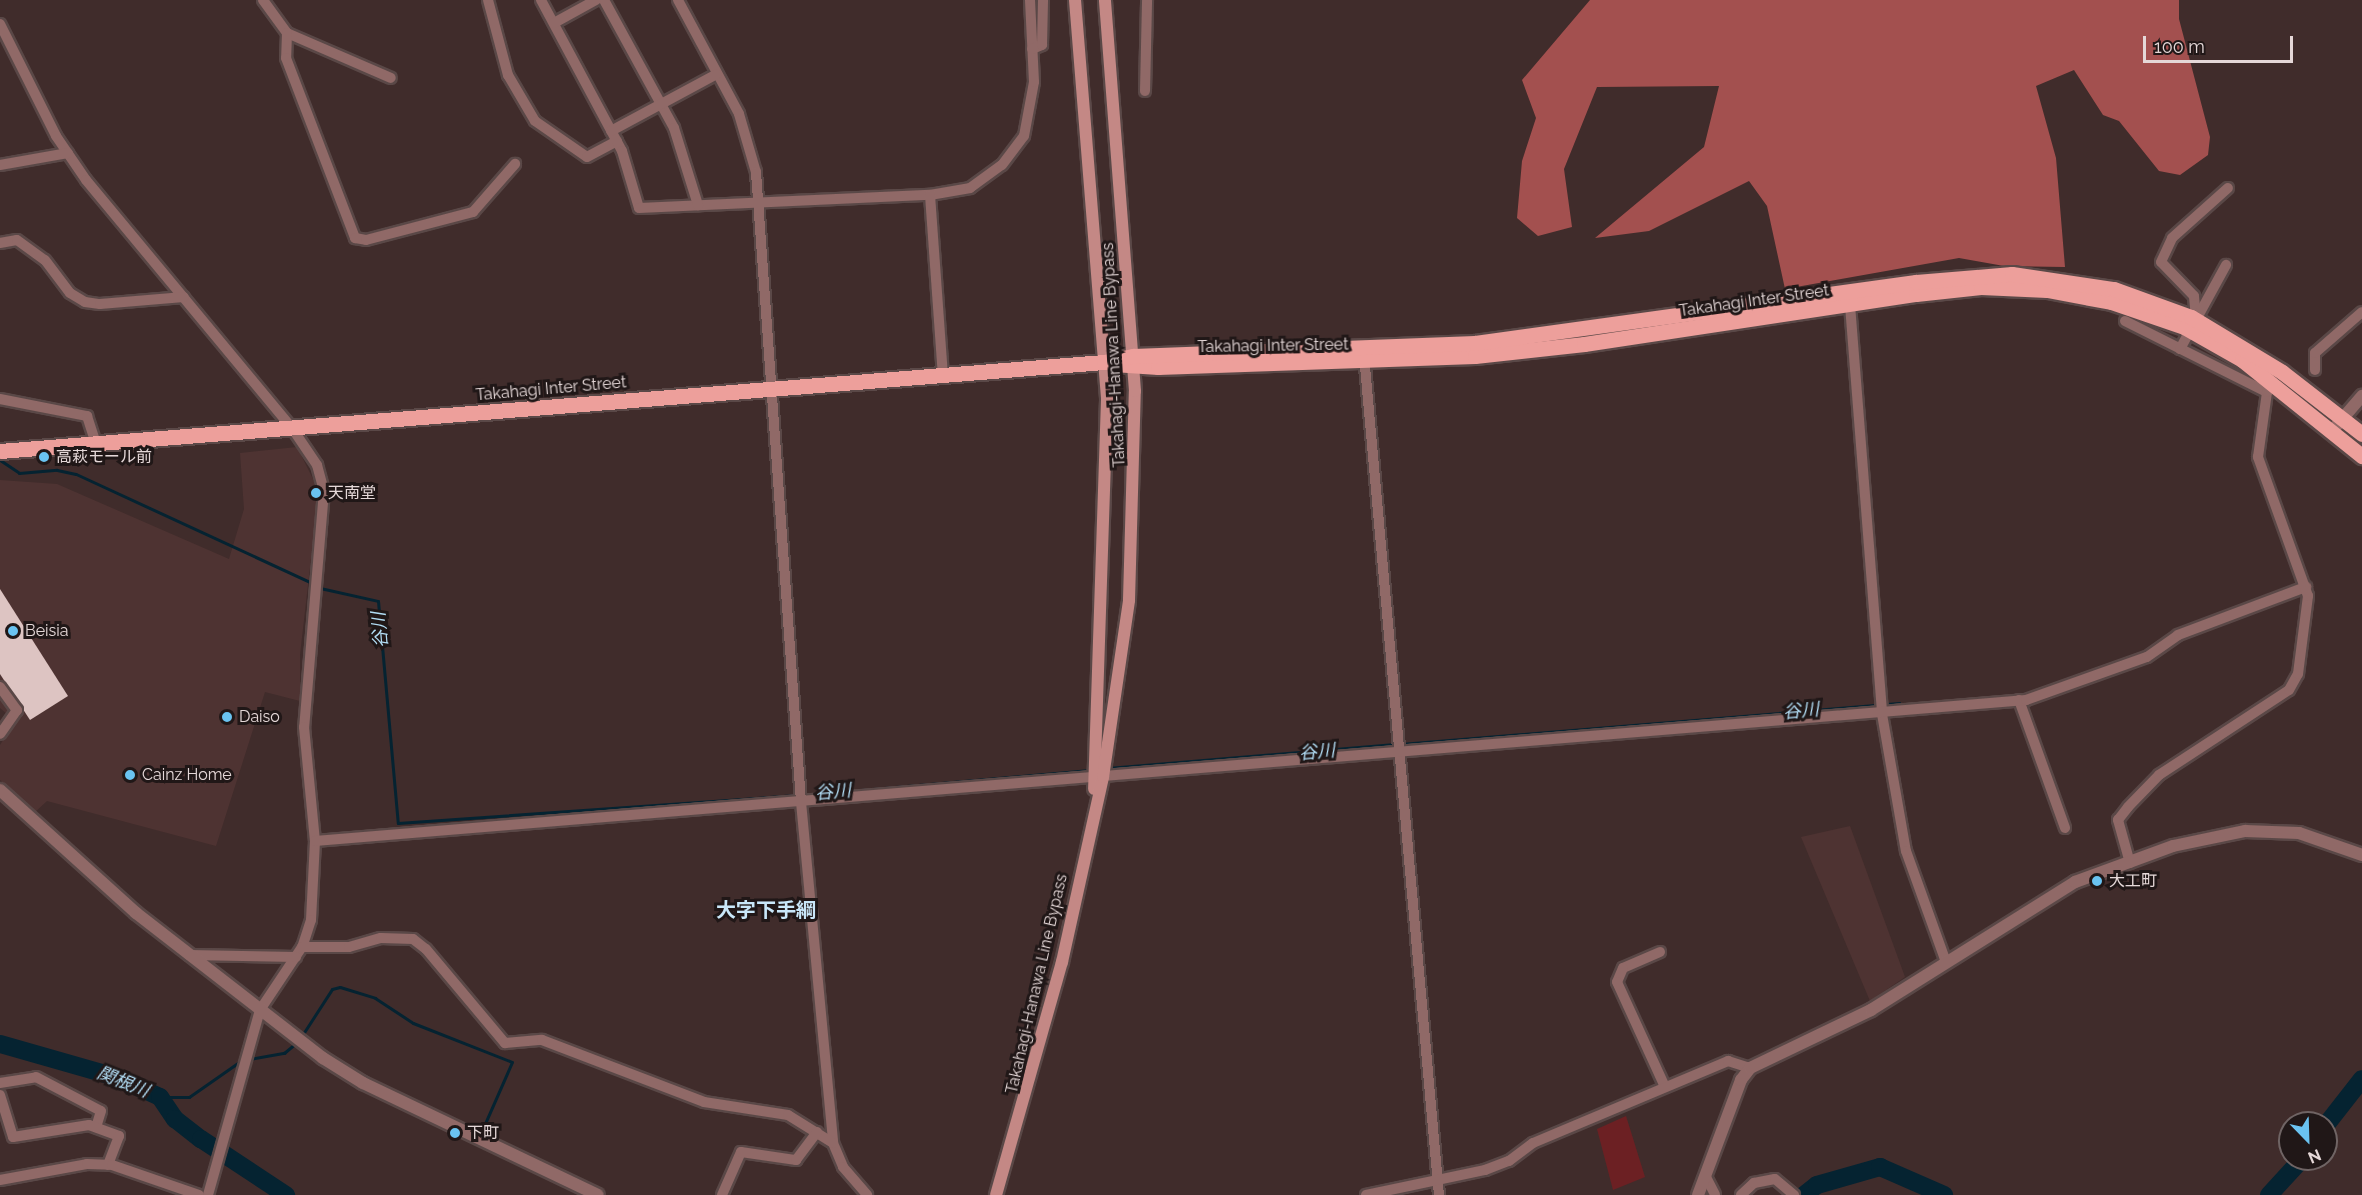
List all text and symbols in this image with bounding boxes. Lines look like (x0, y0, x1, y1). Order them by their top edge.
scale bar (2146, 24, 2296, 62)
text: 100 m (2154, 36, 2205, 57)
street label: Takahagi-Hanawa Line Bypass (1099, 242, 1129, 468)
street label: Takahagi Inter Street (1678, 281, 1830, 321)
street label: Takahagi Inter Street (1197, 335, 1349, 357)
street label: Takahagi Inter Street (475, 373, 627, 405)
place label: 高萩モール前 (56, 447, 152, 467)
marker: 高萩モール前 (37, 450, 51, 464)
place label: 天南堂 (328, 483, 376, 503)
marker: 天南堂 (309, 486, 323, 500)
water label: 谷川 (368, 611, 392, 649)
place label: Beisia (25, 621, 68, 641)
marker: Beisia (6, 624, 20, 638)
water label: 谷川 (1782, 699, 1820, 723)
place label: Daiso (239, 707, 280, 727)
marker: Daiso (220, 710, 234, 724)
water label: 谷川 (1298, 740, 1336, 764)
place label: Cainz Home (142, 765, 232, 785)
marker: Cainz Home (123, 768, 137, 782)
water label: 谷川 (814, 780, 852, 804)
place label: 大工町 (2109, 871, 2157, 891)
street label: Takahagi-Hanawa Line Bypass (1002, 872, 1072, 1096)
marker: 大工町 (2090, 874, 2104, 888)
district label: 大字下手綱 (716, 898, 816, 922)
water label: 関根川 (94, 1062, 152, 1102)
north arrow (2278, 1111, 2338, 1171)
place label: 下町 (467, 1123, 499, 1143)
marker: 下町 (448, 1126, 462, 1140)
text: N (2305, 1145, 2324, 1167)

